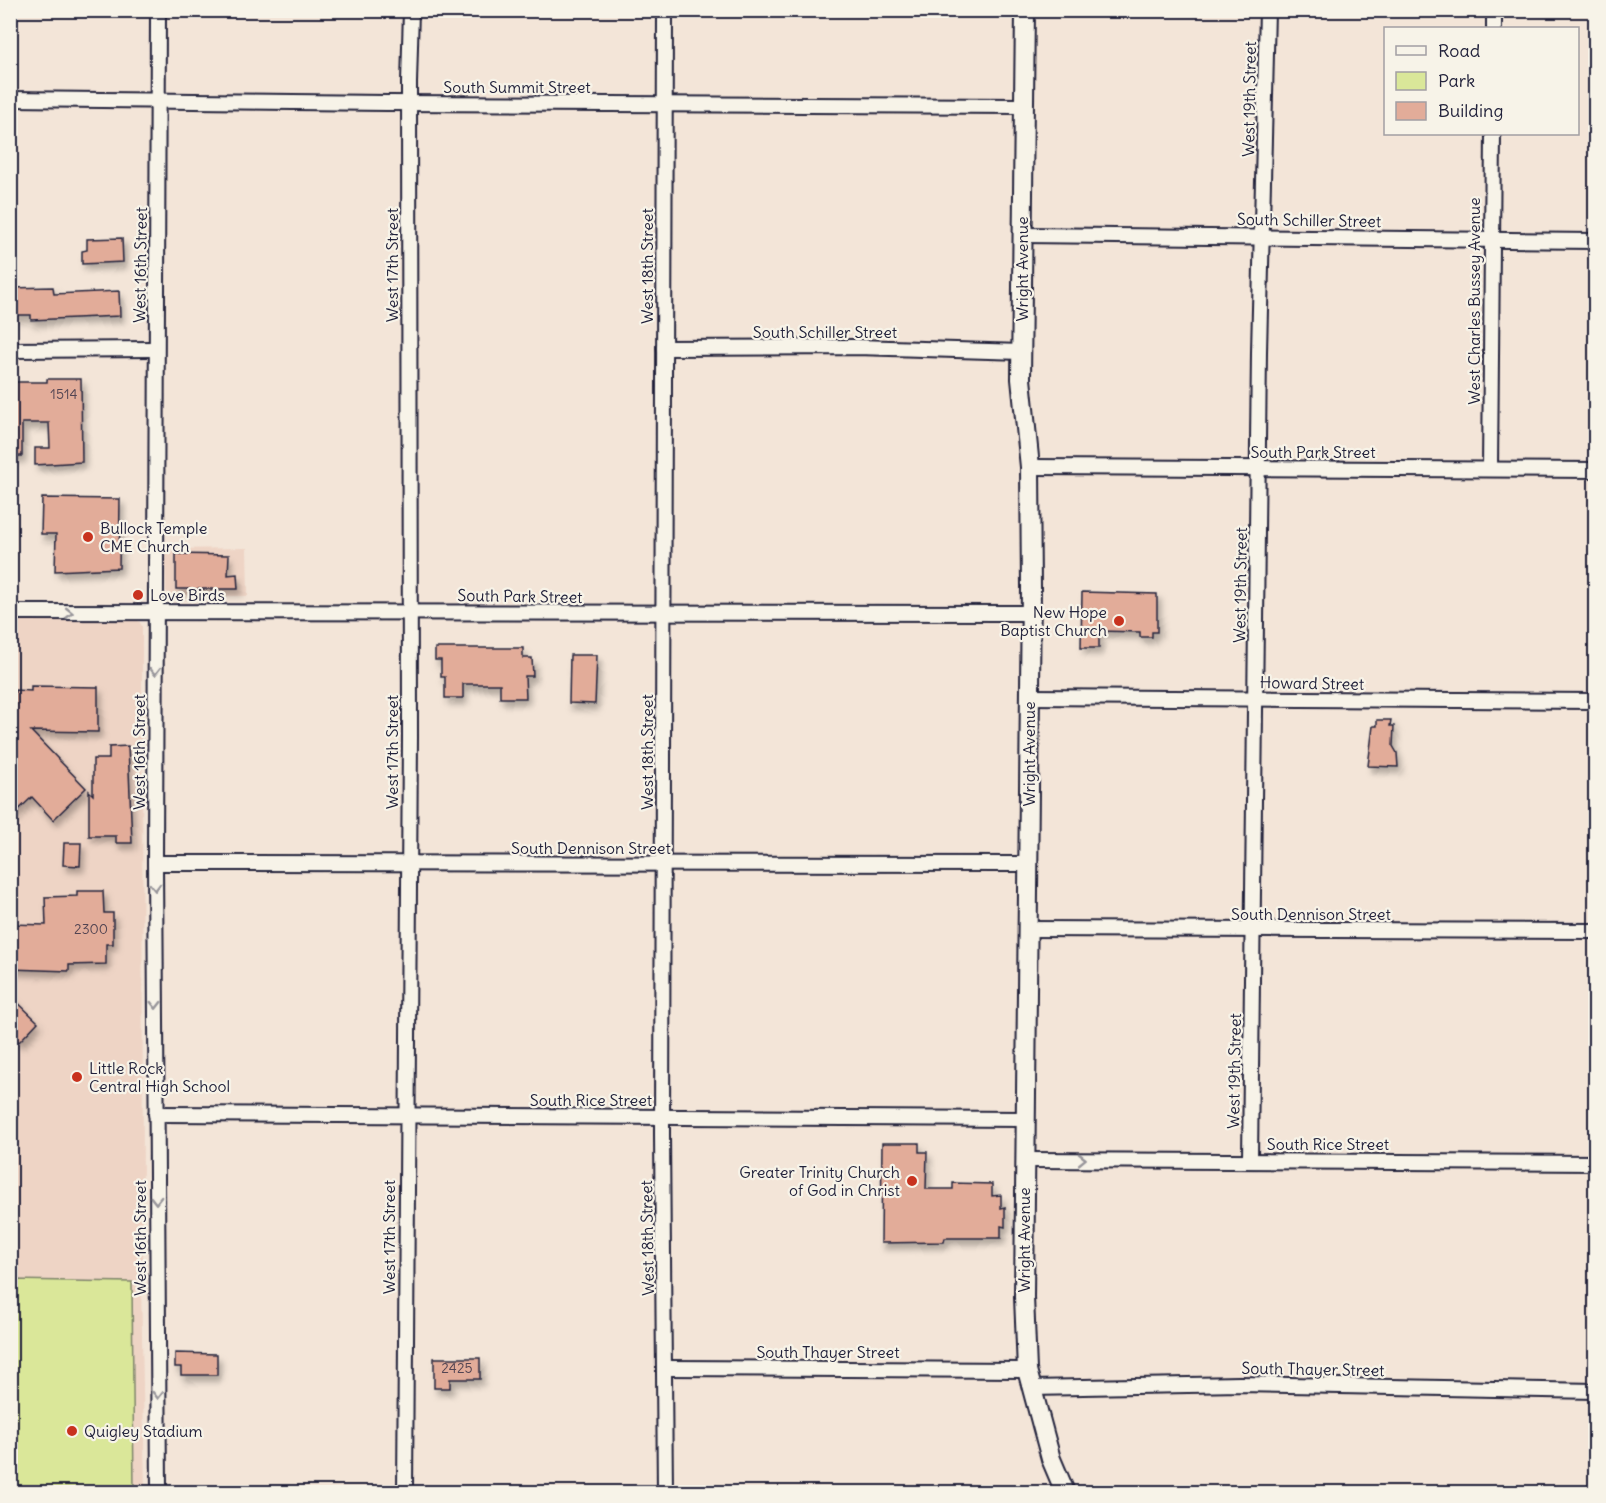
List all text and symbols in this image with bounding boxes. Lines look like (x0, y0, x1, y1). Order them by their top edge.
legend (1384, 27, 1579, 135)
text: Road (1438, 39, 1481, 62)
street label: West 19th Street (1238, 40, 1260, 157)
text: Park (1438, 69, 1475, 92)
street label: South Summit Street (443, 77, 591, 97)
text: Building (1438, 99, 1503, 122)
street label: West Charles Bussey Avenue (1464, 197, 1484, 405)
street label: West 16th Street (129, 206, 151, 323)
street label: West 17th Street (382, 207, 402, 322)
street label: West 18th Street (637, 208, 657, 324)
street label: South Schiller Street (1237, 209, 1382, 231)
street label: Wright Avenue (1012, 216, 1032, 322)
street label: South Schiller Street (753, 322, 898, 342)
house number: 1514 (50, 385, 78, 403)
street label: South Park Street (1250, 442, 1376, 462)
place label: Bullock Temple CME Church (100, 518, 207, 556)
street label: West 19th Street (1229, 526, 1251, 643)
marker: Bullock Temple CME Church (81, 530, 95, 544)
place label: Love Birds (150, 585, 225, 605)
street label: South Park Street (457, 585, 583, 607)
marker: Love Birds (131, 588, 145, 602)
place label: New Hope Baptist Church (1000, 602, 1107, 640)
one-way arrow (64, 607, 73, 619)
marker: New Hope Baptist Church (1112, 614, 1126, 628)
one-way arrow (149, 667, 161, 676)
street label: Howard Street (1260, 672, 1365, 694)
street label: West 16th Street (129, 694, 149, 810)
street label: West 17th Street (382, 694, 402, 809)
street label: West 18th Street (637, 694, 657, 810)
street label: Wright Avenue (1019, 701, 1039, 807)
street label: South Dennison Street (511, 838, 672, 858)
one-way arrow (149, 882, 161, 891)
street label: South Dennison Street (1231, 904, 1392, 924)
house number: 2300 (74, 920, 108, 938)
one-way arrow (150, 1001, 162, 1010)
street label: West 19th Street (1223, 1012, 1245, 1129)
place label: Little Rock Central High School (89, 1058, 230, 1096)
marker: Little Rock Central High School (70, 1070, 84, 1084)
street label: South Rice Street (530, 1090, 653, 1110)
street label: South Rice Street (1267, 1134, 1390, 1154)
one-way arrow (1078, 1153, 1087, 1166)
place label: Greater Trinity Church of God in Christ (739, 1162, 901, 1200)
marker: Greater Trinity Church of God in Christ (905, 1174, 919, 1188)
street label: West 17th Street (379, 1179, 399, 1294)
street label: West 18th Street (636, 1179, 658, 1296)
street label: West 16th Street (130, 1180, 150, 1296)
street label: Wright Avenue (1014, 1187, 1034, 1293)
one-way arrow (150, 1196, 162, 1205)
street label: South Thayer Street (756, 1342, 900, 1362)
street label: South Thayer Street (1241, 1358, 1385, 1380)
house number: 2425 (441, 1359, 473, 1377)
one-way arrow (152, 1391, 164, 1400)
place label: Quigley Stadium (84, 1421, 202, 1441)
marker: Quigley Stadium (65, 1424, 79, 1438)

